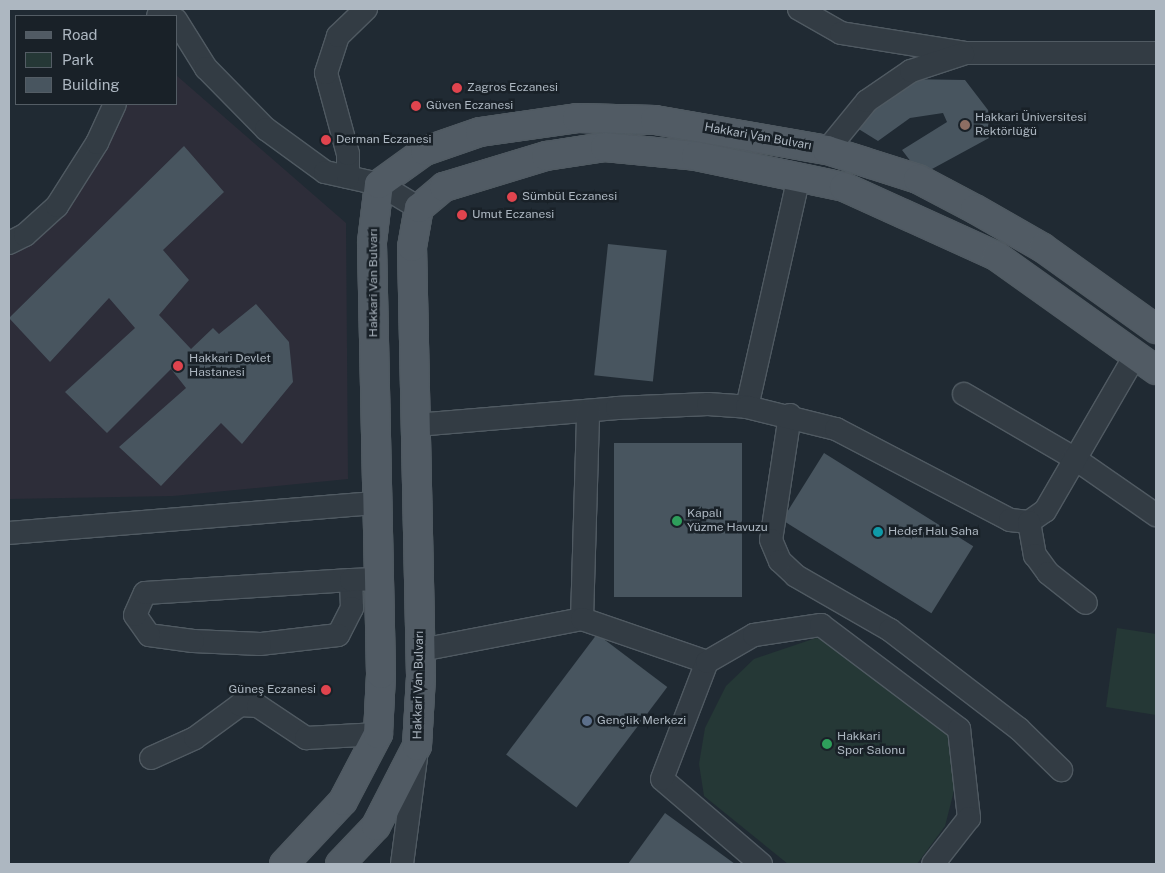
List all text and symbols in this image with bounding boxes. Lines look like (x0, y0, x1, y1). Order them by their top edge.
legend (15, 15, 178, 105)
text: Road (62, 26, 98, 43)
text: Park (62, 51, 94, 68)
text: Building (62, 76, 120, 93)
place label: Zagros Eczanesi (467, 81, 558, 95)
marker: Zagros Eczanesi (451, 82, 463, 94)
place label: Güven Eczanesi (426, 99, 513, 113)
marker: Güven Eczanesi (410, 100, 422, 112)
place label: Hakkari Üniversitesi Rektörlüğü (975, 111, 1086, 139)
marker: Hakkari Üniversitesi Rektörlüğü (959, 119, 971, 131)
street label: Hakkari Van Bulvarı (703, 120, 813, 154)
place label: Derman Eczanesi (336, 133, 432, 147)
marker: Derman Eczanesi (320, 134, 332, 146)
place label: Sümbül Eczanesi (522, 190, 617, 204)
marker: Sümbül Eczanesi (506, 191, 518, 203)
place label: Umut Eczanesi (472, 208, 554, 222)
marker: Umut Eczanesi (456, 209, 468, 221)
street label: Hakkari Van Bulvarı (367, 229, 381, 337)
place label: Hakkari Devlet Hastanesi (189, 352, 271, 380)
marker: Hakkari Devlet Hastanesi (171, 359, 185, 373)
place label: Kapalı Yüzme Havuzu (687, 507, 768, 535)
marker: Kapalı Yüzme Havuzu (671, 515, 683, 527)
place label: Hedef Halı Saha (888, 525, 979, 539)
marker: Hedef Halı Saha (872, 526, 884, 538)
street label: Hakkari Van Bulvarı (411, 630, 427, 740)
place label: Güneş Eczanesi (229, 683, 316, 697)
marker: Güneş Eczanesi (320, 684, 332, 696)
place label: Gençlik Merkezi (597, 714, 686, 728)
marker: Gençlik Merkezi (581, 715, 593, 727)
place label: Hakkari Spor Salonu (837, 730, 905, 758)
marker: Hakkari Spor Salonu (821, 738, 833, 750)

